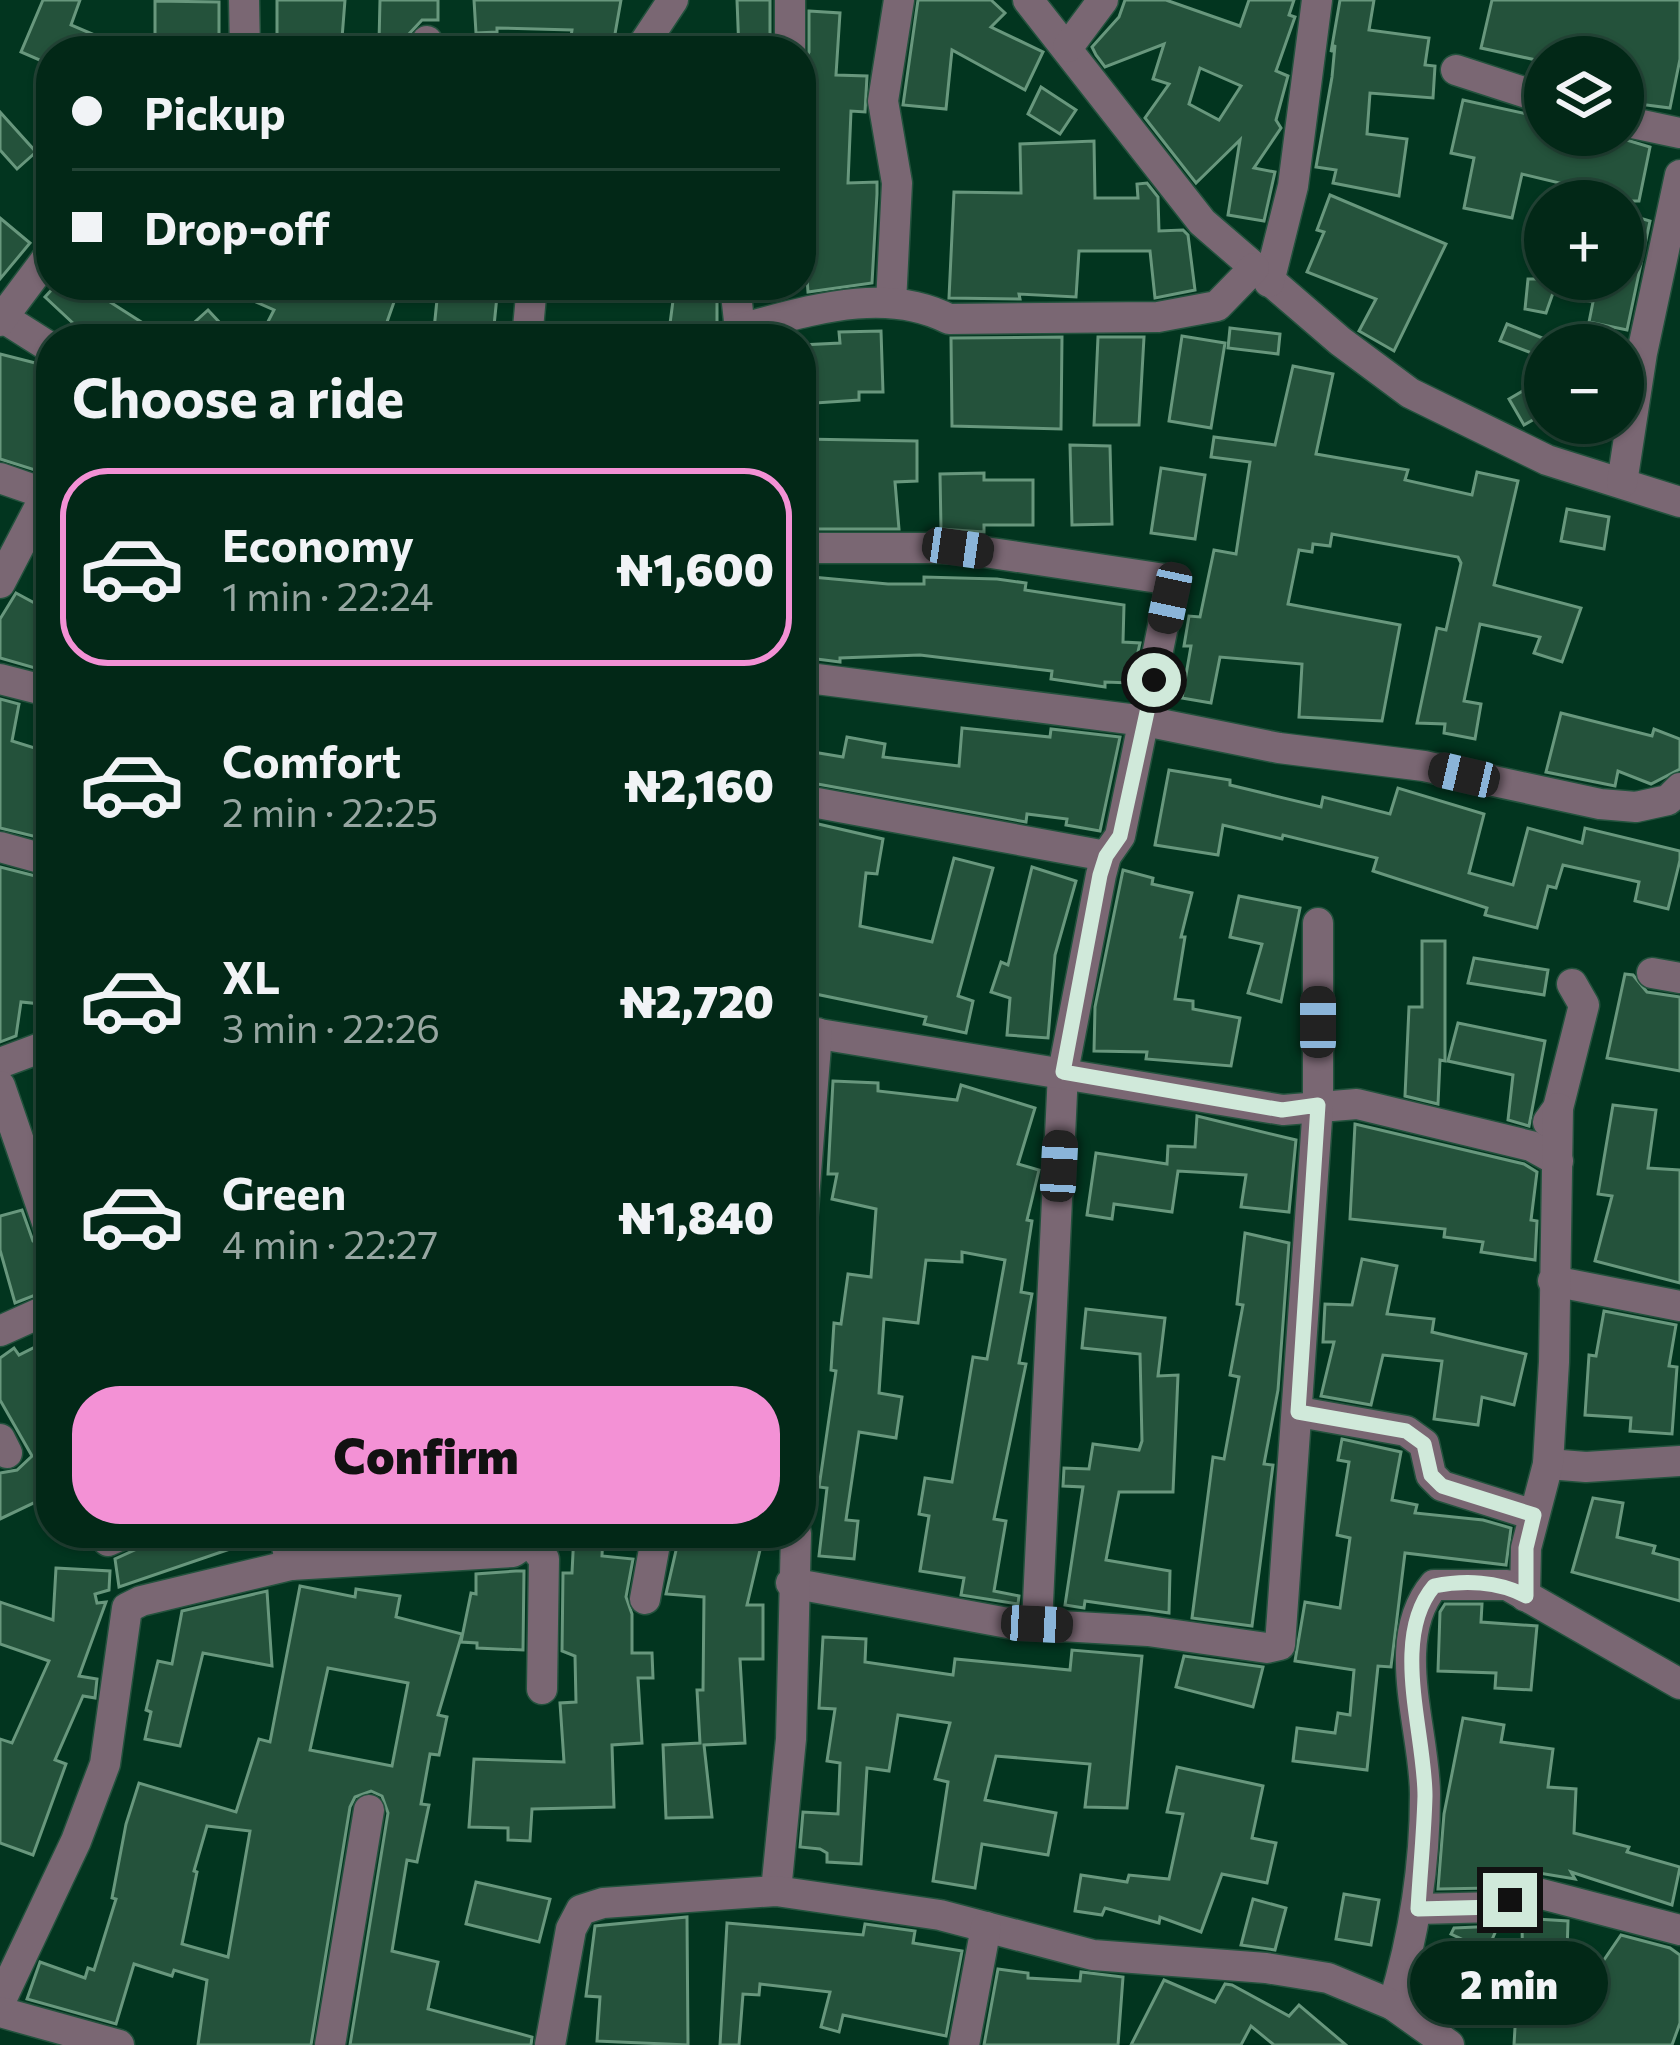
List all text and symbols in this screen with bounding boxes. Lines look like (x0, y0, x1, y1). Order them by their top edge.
map controls (1524, 36, 1644, 444)
button: layers (1524, 36, 1644, 156)
text: Pickup (144, 84, 286, 139)
button: + (1524, 180, 1644, 300)
text: Drop-off (144, 199, 330, 254)
button: − (1524, 324, 1644, 444)
text: Choose a ride (72, 363, 404, 429)
icon: car (78, 513, 186, 621)
text: Economy (222, 516, 414, 571)
car (920, 525, 996, 571)
text: ₦1,600 (615, 540, 774, 595)
car (1145, 559, 1195, 637)
text: 1 min · 22:24 (222, 571, 434, 619)
route start (1127, 653, 1181, 707)
icon: car (78, 729, 186, 837)
text: Comfort (222, 732, 401, 787)
car (1425, 749, 1503, 801)
text: ₦2,160 (624, 756, 774, 811)
text: 2 min · 22:25 (222, 787, 438, 835)
icon: car (78, 945, 186, 1053)
text: XL (222, 948, 280, 1003)
text: ₦2,720 (619, 972, 774, 1027)
car (1300, 986, 1336, 1058)
text: 3 min · 22:26 (222, 1003, 440, 1051)
car (1039, 1129, 1079, 1203)
icon: car (78, 1161, 186, 1269)
text: Green (222, 1164, 346, 1219)
text: ₦1,840 (618, 1188, 774, 1243)
text: 4 min · 22:27 (222, 1219, 438, 1267)
button: Confirm (72, 1386, 780, 1524)
car (1000, 1604, 1074, 1644)
route end (1483, 1873, 1537, 1927)
callout: 2 min (1411, 1942, 1609, 2026)
text: 2 min (1460, 1959, 1558, 2007)

